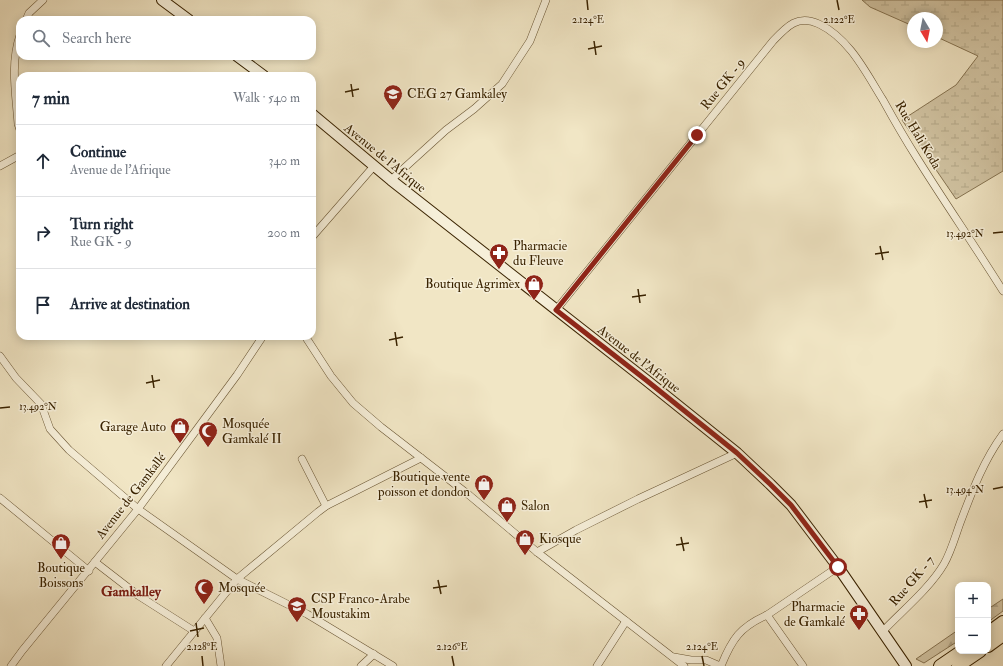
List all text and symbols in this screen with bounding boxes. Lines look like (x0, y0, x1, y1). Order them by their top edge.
north arrow (907, 12, 943, 48)
text: 2.124°E (572, 14, 604, 26)
text: 2.122°E (823, 14, 855, 26)
search box (16, 16, 316, 60)
icon: search (30, 27, 52, 49)
text: Search here (62, 29, 131, 48)
street label: Rue GK - 9 (697, 55, 749, 113)
school or university icon: CEG 27 Gamkaley (382, 83, 404, 111)
place label: CEG 27 Gamkaley (407, 86, 507, 103)
text: 7 min (32, 88, 70, 109)
text: Walk · 540 m (233, 90, 300, 106)
street label: Rue Hali Koda (891, 98, 945, 172)
street label: Avenue de l'Afrique (340, 119, 430, 196)
route end (688, 126, 706, 144)
text: Continue (70, 143, 126, 162)
icon: ahead (32, 150, 54, 172)
text: 340 m (269, 153, 300, 169)
text: Avenue de l'Afrique (70, 162, 171, 178)
text: Turn right (70, 215, 133, 234)
icon: right (32, 222, 54, 244)
text: 200 m (267, 225, 300, 241)
text: 13.492°N (946, 228, 984, 240)
text: Rue GK - 9 (70, 234, 132, 250)
place label: Pharmacie du Fleuve (513, 238, 568, 269)
pharmacy icon: Pharmacie du Fleuve (488, 242, 510, 270)
shop icon: Boutique Agrimex (523, 273, 545, 301)
place label: Boutique Agrimex (425, 276, 520, 292)
icon: arrive (32, 294, 54, 316)
text: Arrive at destination (70, 295, 190, 314)
street label: Avenue de l'Afrique (594, 321, 684, 397)
text: 13.492°N (19, 401, 57, 413)
shop icon: Garage Auto (169, 416, 191, 444)
place label: Mosquée Gamkalé II (222, 416, 282, 447)
place label: Garage Auto (100, 419, 166, 435)
mosque icon: Mosquée Gamkalé II (197, 420, 219, 448)
street label: Avenue de Gamkallé (92, 449, 170, 543)
place label: Boutique vente poisson et dondon (377, 469, 471, 501)
shop icon: Boutique vente poisson et dondon (473, 473, 495, 501)
text: 13.494°N (946, 484, 984, 496)
shop icon: Salon (496, 495, 518, 523)
place label: Salon (521, 498, 550, 514)
shop icon: Kiosque (514, 528, 536, 556)
place label: Kiosque (539, 531, 582, 547)
shop icon: Boutique Boissons (50, 532, 72, 560)
street label: Rue GK - 7 (886, 553, 938, 609)
route start (829, 558, 847, 576)
place label: Boutique Boissons (37, 560, 86, 591)
mosque icon: Mosquée (193, 577, 215, 605)
place label: Mosquée (218, 580, 266, 596)
map controls (955, 582, 991, 654)
button: + (955, 582, 991, 618)
district label: Gamkalley (101, 583, 162, 601)
place label: CSP Franco-Arabe Moustakim (311, 591, 411, 622)
school or university icon: CSP Franco-Arabe Moustakim (286, 595, 308, 623)
place label: Pharmacie de Gamkalé (784, 599, 846, 630)
pharmacy icon: Pharmacie de Gamkalé (848, 603, 870, 631)
button: − (955, 618, 991, 654)
text: 2.128°E (186, 641, 218, 653)
text: 2.126°E (436, 641, 468, 653)
text: 2.124°E (686, 641, 718, 653)

